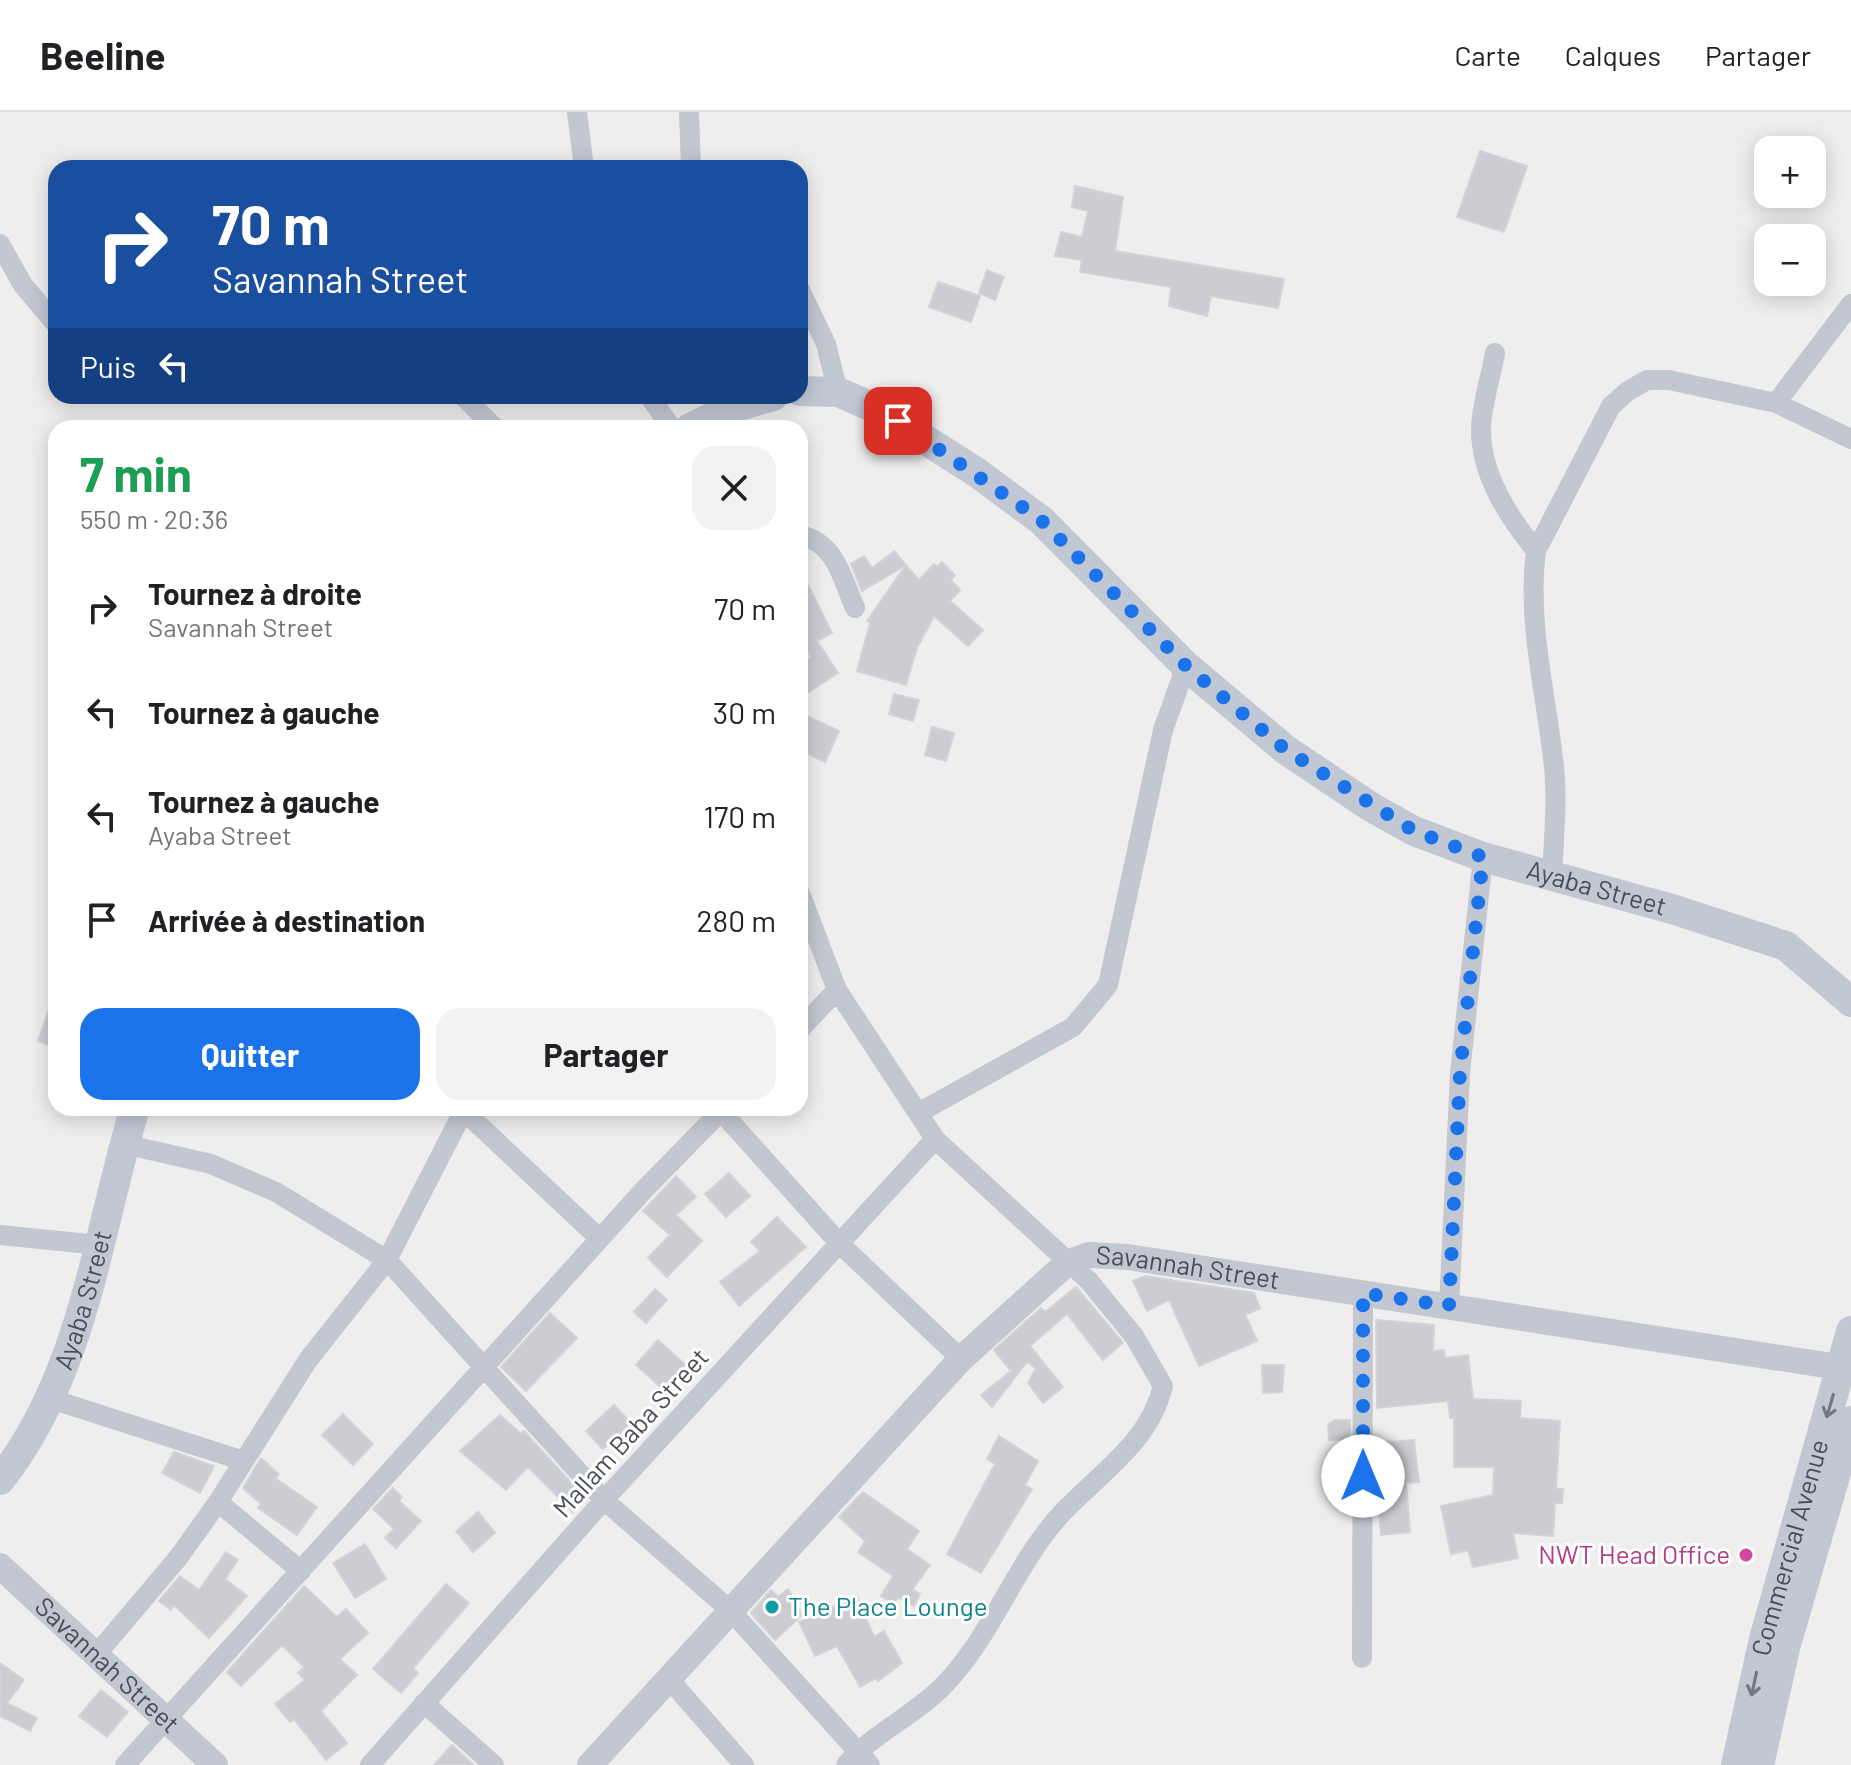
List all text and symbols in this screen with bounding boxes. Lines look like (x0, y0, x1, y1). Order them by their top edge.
text: Beeline (40, 32, 165, 78)
text: Carte (1454, 38, 1521, 72)
text: Calques (1565, 38, 1661, 72)
text: Partager (1705, 38, 1811, 72)
map controls (1754, 136, 1826, 296)
button: + (1754, 136, 1826, 208)
text: 70 m (212, 189, 330, 256)
icon: right (80, 192, 184, 296)
button: − (1754, 224, 1826, 296)
text: Savannah Street (212, 257, 468, 300)
icon: left (152, 344, 196, 388)
text: Puis (80, 348, 136, 384)
pin (864, 387, 932, 455)
icon: arrive (876, 399, 920, 443)
text: 7 min (80, 444, 192, 502)
button: close (692, 446, 776, 530)
text: 550 m · 20:36 (80, 503, 228, 534)
text: Tournez à droite (148, 575, 362, 611)
icon: right (80, 586, 124, 630)
text: 70 m (714, 590, 776, 626)
text: Savannah Street (148, 611, 333, 642)
icon: left (80, 690, 124, 734)
text: Tournez à gauche (148, 694, 380, 730)
text: 30 m (713, 694, 776, 730)
text: Tournez à gauche (148, 783, 380, 819)
icon: left (80, 794, 124, 838)
text: 170 m (704, 798, 776, 834)
text: Ayaba Street (148, 819, 292, 850)
street label: Ayaba Street (1523, 853, 1670, 921)
icon: arrive (80, 898, 124, 942)
text: Arrivée à destination (148, 902, 425, 938)
text: 280 m (697, 902, 776, 938)
button: Quitter (80, 1008, 420, 1100)
button: Partager (436, 1008, 776, 1100)
street label: Ayaba Street (46, 1227, 117, 1374)
street label: Savannah Street (1095, 1238, 1282, 1294)
street label: Mallam Baba Street (546, 1341, 714, 1523)
one-way arrow (1822, 1393, 1837, 1419)
position arrow (1321, 1434, 1405, 1518)
street label: Commercial Avenue (1744, 1436, 1834, 1658)
place label: NWT Head Office (1538, 1538, 1730, 1569)
marker: NWT Head Office (1737, 1546, 1755, 1564)
street label: Savannah Street (30, 1590, 187, 1738)
place label: The Place Lounge (788, 1590, 988, 1621)
marker: The Place Lounge (763, 1598, 781, 1616)
one-way arrow (1746, 1671, 1761, 1696)

